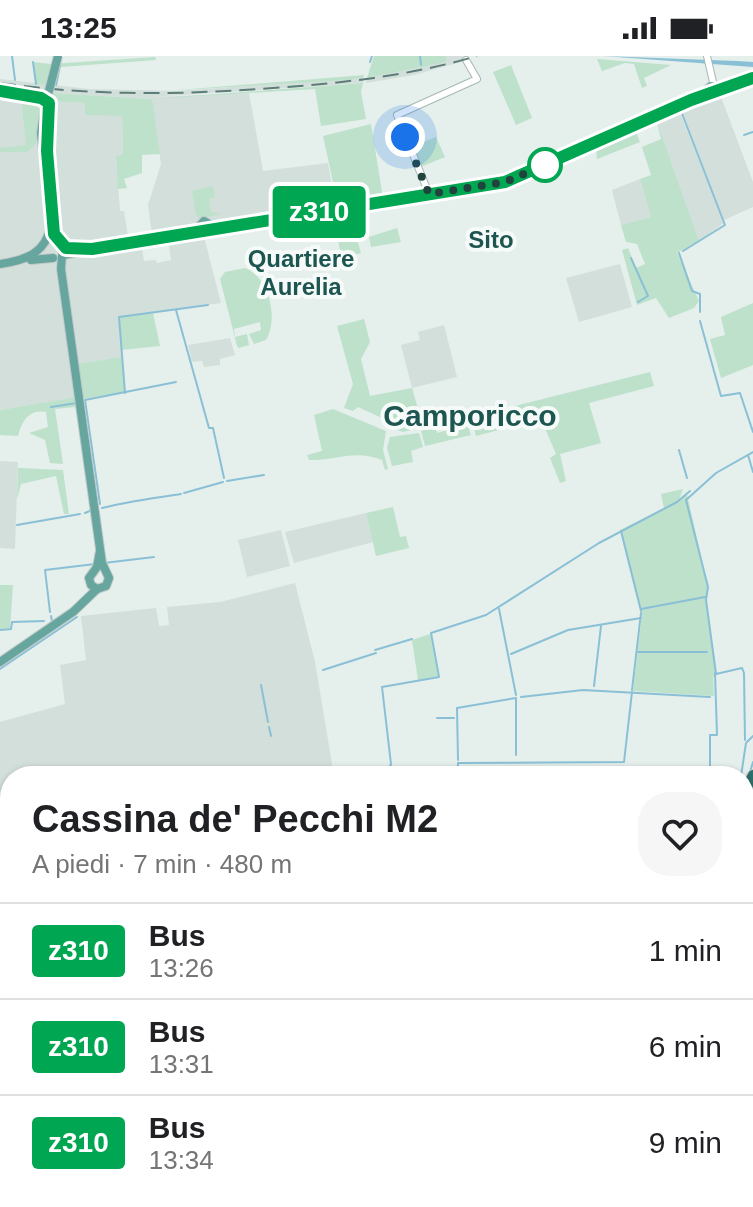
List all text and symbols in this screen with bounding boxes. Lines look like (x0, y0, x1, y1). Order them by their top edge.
text: 13:25 (40, 11, 117, 44)
your location (385, 117, 425, 157)
unlabelled marker (528, 148, 562, 182)
line badge: z310 (263, 186, 375, 238)
text: z310 (289, 196, 349, 227)
district label: Sito (468, 226, 514, 253)
district label: Quartiere Aurelia (248, 245, 354, 300)
district label: Camporicco (383, 399, 557, 432)
button: heart (638, 792, 722, 876)
text: Cassina de' Pecchi M2 (32, 798, 438, 840)
text: A piedi · 7 min · 480 m (32, 849, 292, 879)
text: Bus (149, 919, 205, 952)
text: 1 min (649, 934, 722, 967)
text: z310 (48, 935, 109, 966)
text: 13:26 (149, 953, 214, 983)
text: Bus (149, 1015, 205, 1048)
text: 6 min (649, 1030, 722, 1063)
text: z310 (48, 1031, 109, 1062)
text: 13:31 (149, 1049, 214, 1079)
text: Bus (149, 1111, 205, 1144)
text: 9 min (649, 1126, 722, 1159)
text: z310 (48, 1127, 109, 1158)
text: 13:34 (149, 1145, 214, 1175)

